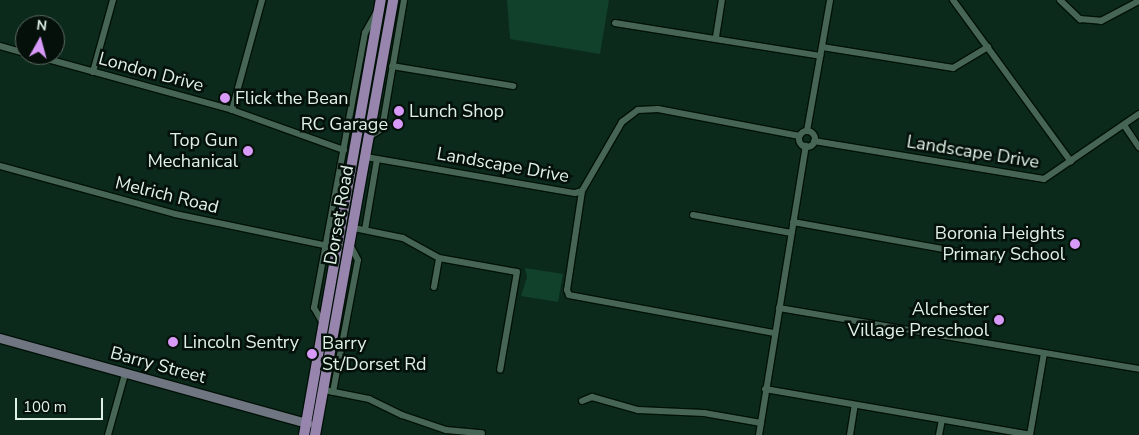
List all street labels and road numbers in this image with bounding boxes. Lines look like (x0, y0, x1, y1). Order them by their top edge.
street label: London Drive (96, 48, 206, 96)
street label: Landscape Drive (905, 131, 1041, 173)
street label: Landscape Drive (435, 143, 571, 187)
street label: Dorset Road (320, 164, 358, 266)
street label: Melrich Road (113, 172, 221, 218)
street label: Barry Street (108, 342, 208, 388)

